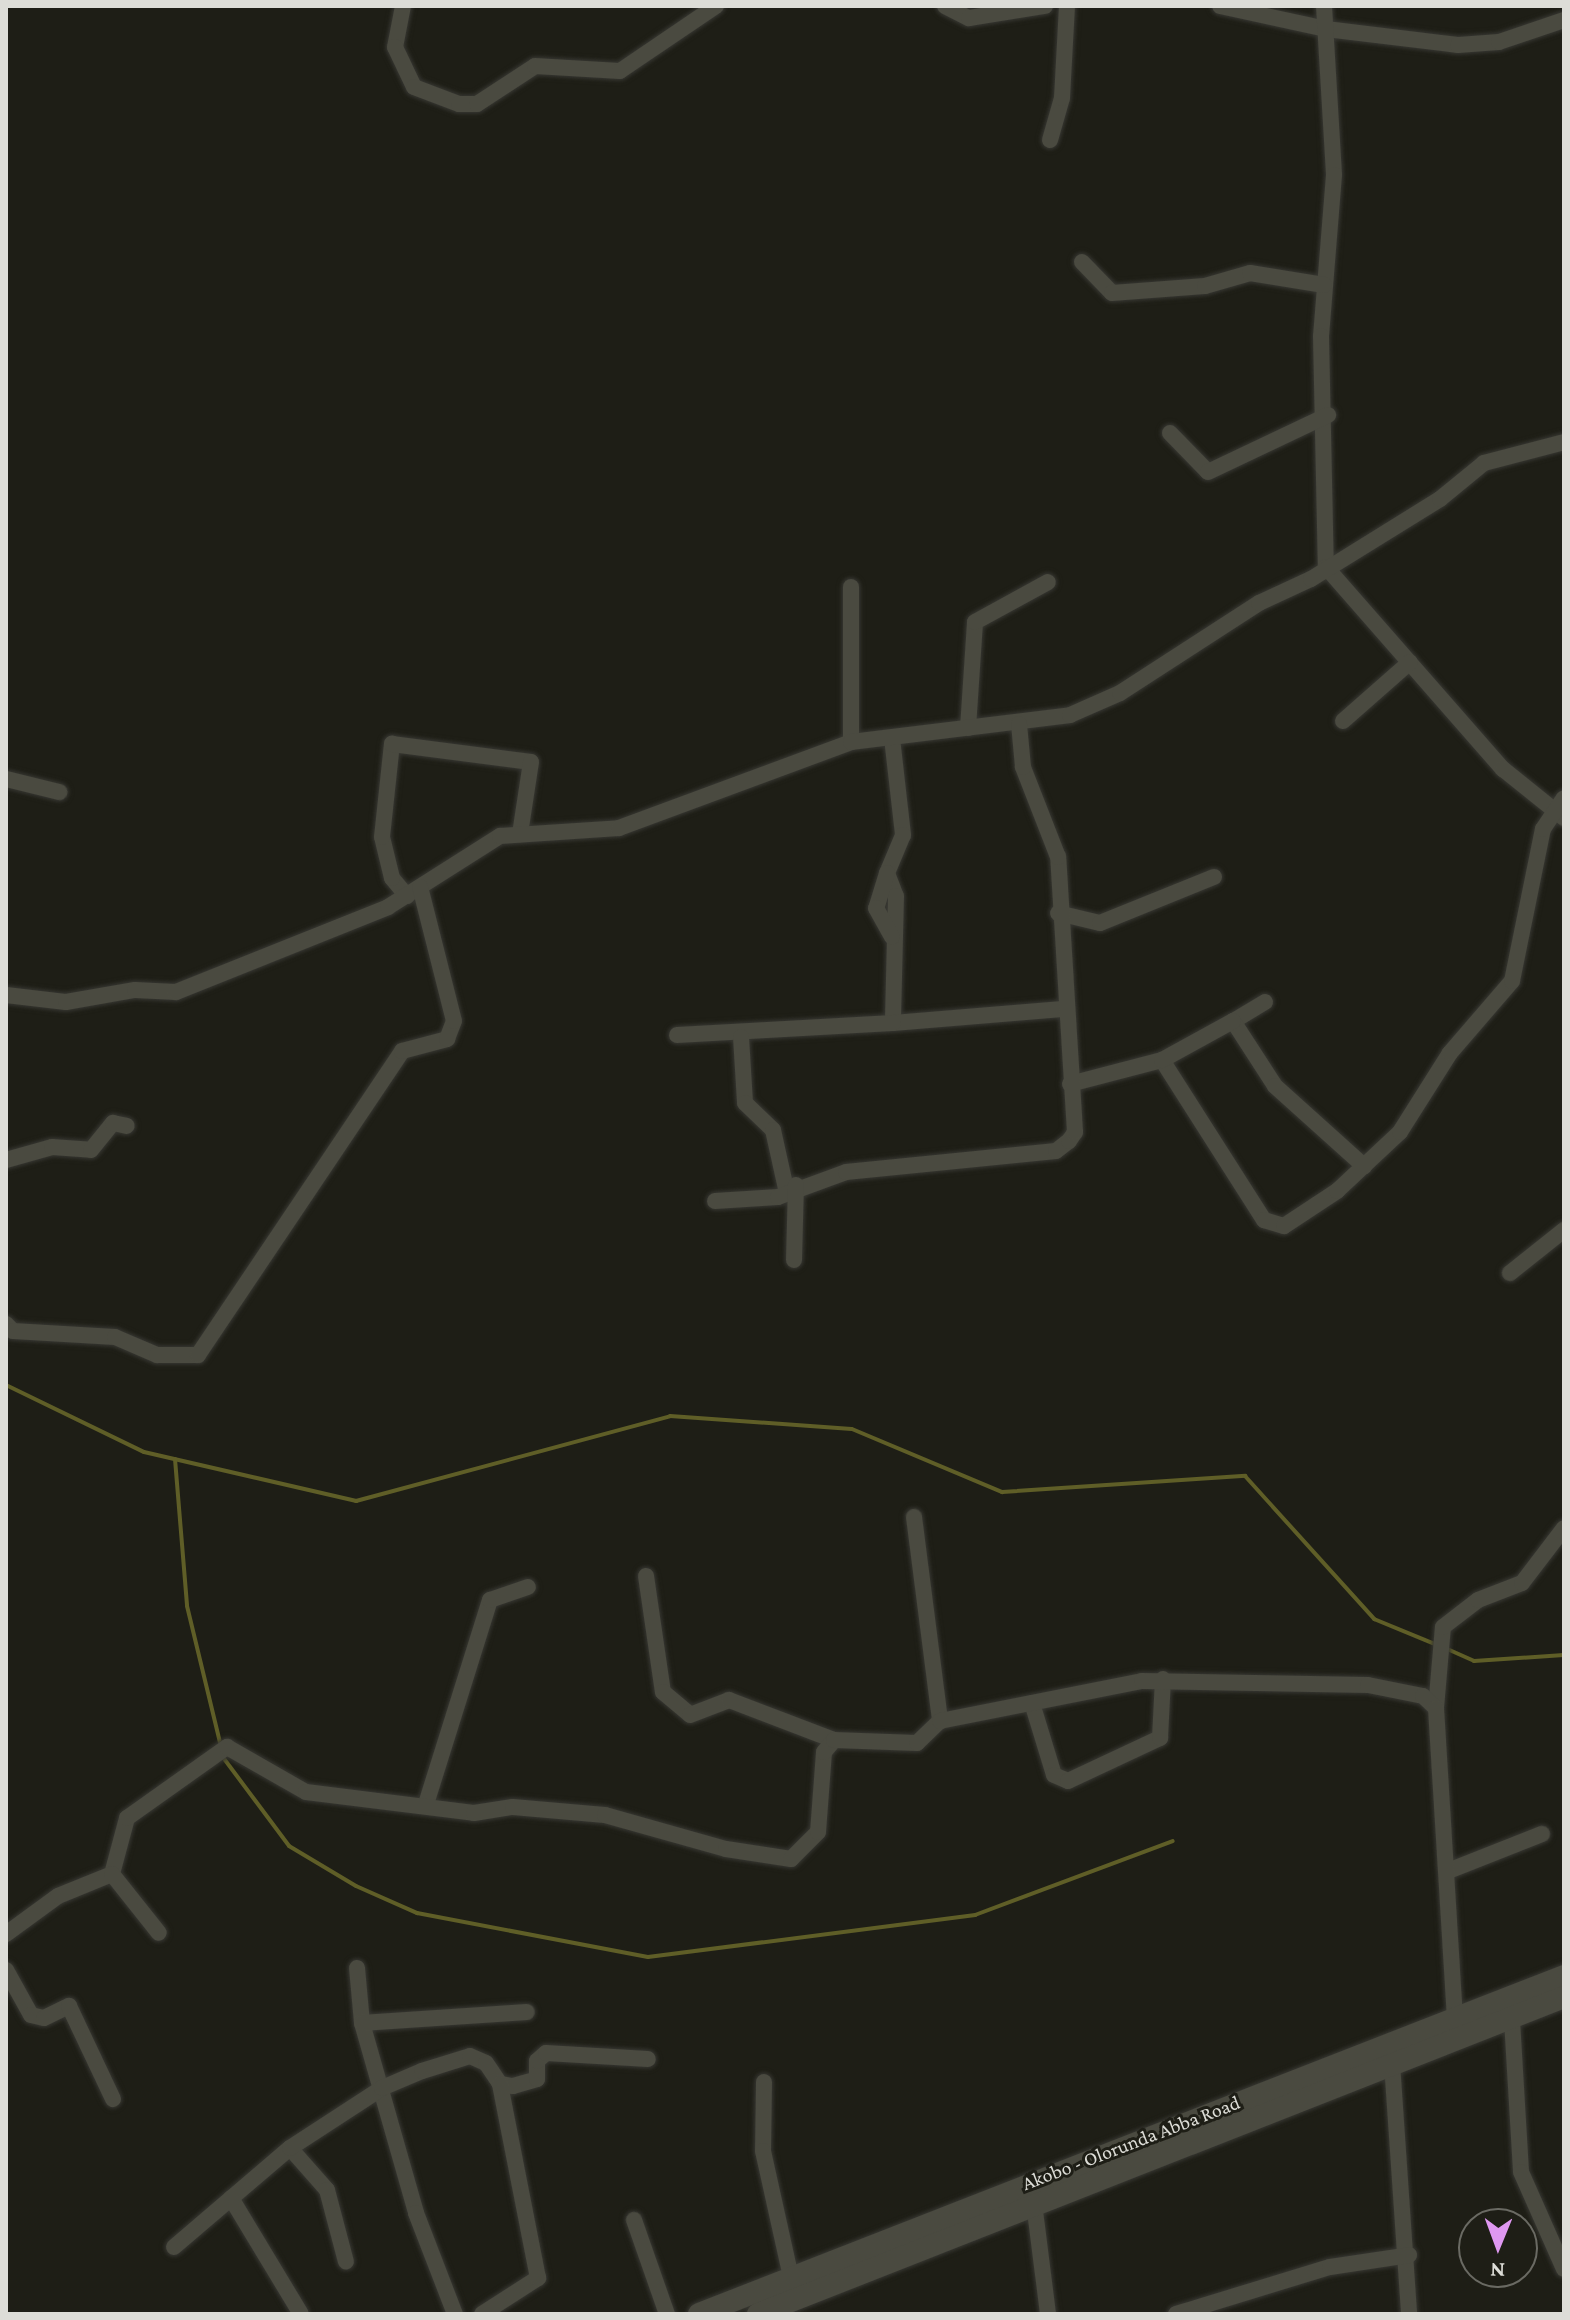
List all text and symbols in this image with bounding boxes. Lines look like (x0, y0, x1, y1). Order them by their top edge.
street label: Akobo - Olorunda Abba Road (1019, 2090, 1243, 2196)
north arrow (1458, 2208, 1538, 2288)
text: N (1490, 2258, 1505, 2283)

